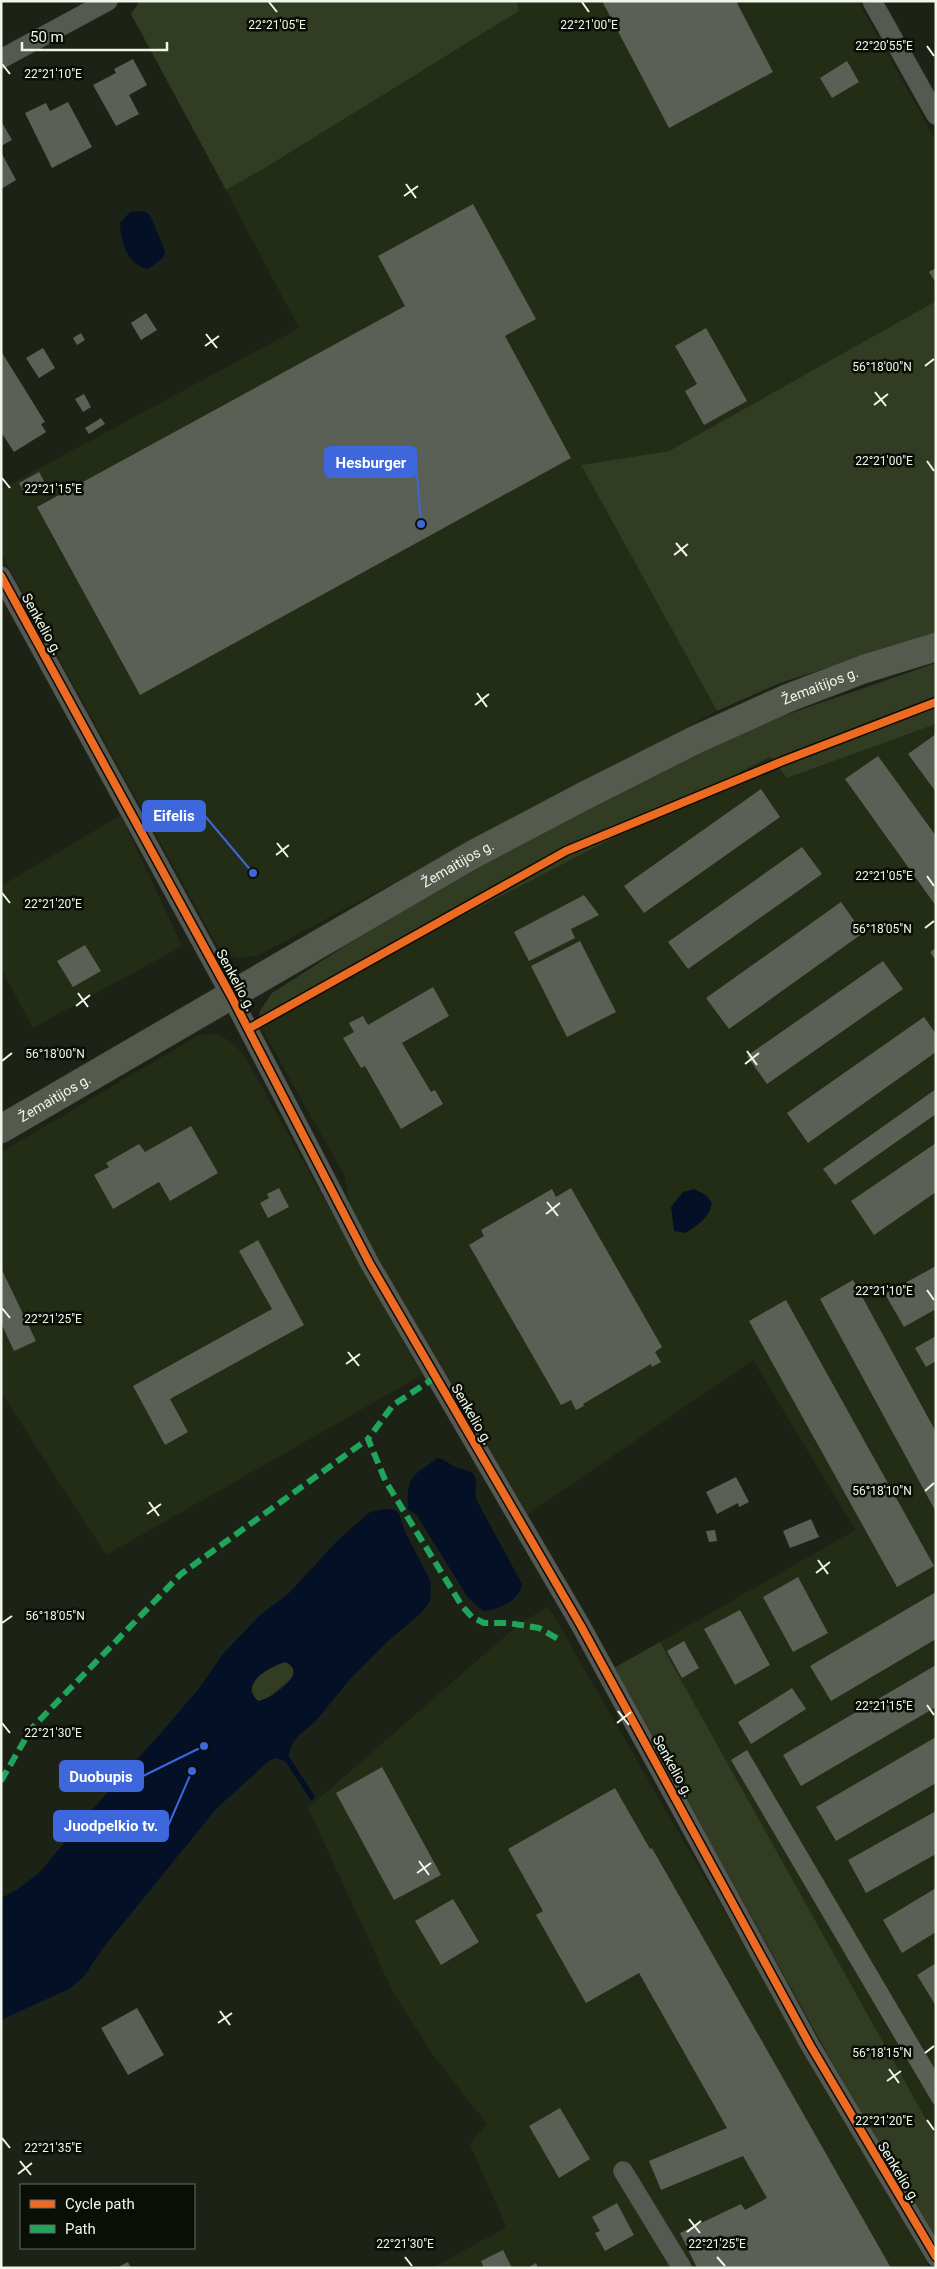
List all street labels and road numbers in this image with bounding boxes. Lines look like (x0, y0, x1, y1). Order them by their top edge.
street label: Senkelio g. (19, 591, 65, 657)
street label: Žemaitijos g. (779, 664, 860, 708)
street label: Žemaitijos g. (418, 837, 496, 891)
street label: Senkelio g. (213, 946, 259, 1014)
street label: Žemaitijos g. (15, 1071, 93, 1125)
street label: Senkelio g. (448, 1381, 496, 1447)
street label: Senkelio g. (650, 1733, 696, 1799)
street label: Senkelio g. (875, 2139, 923, 2205)

